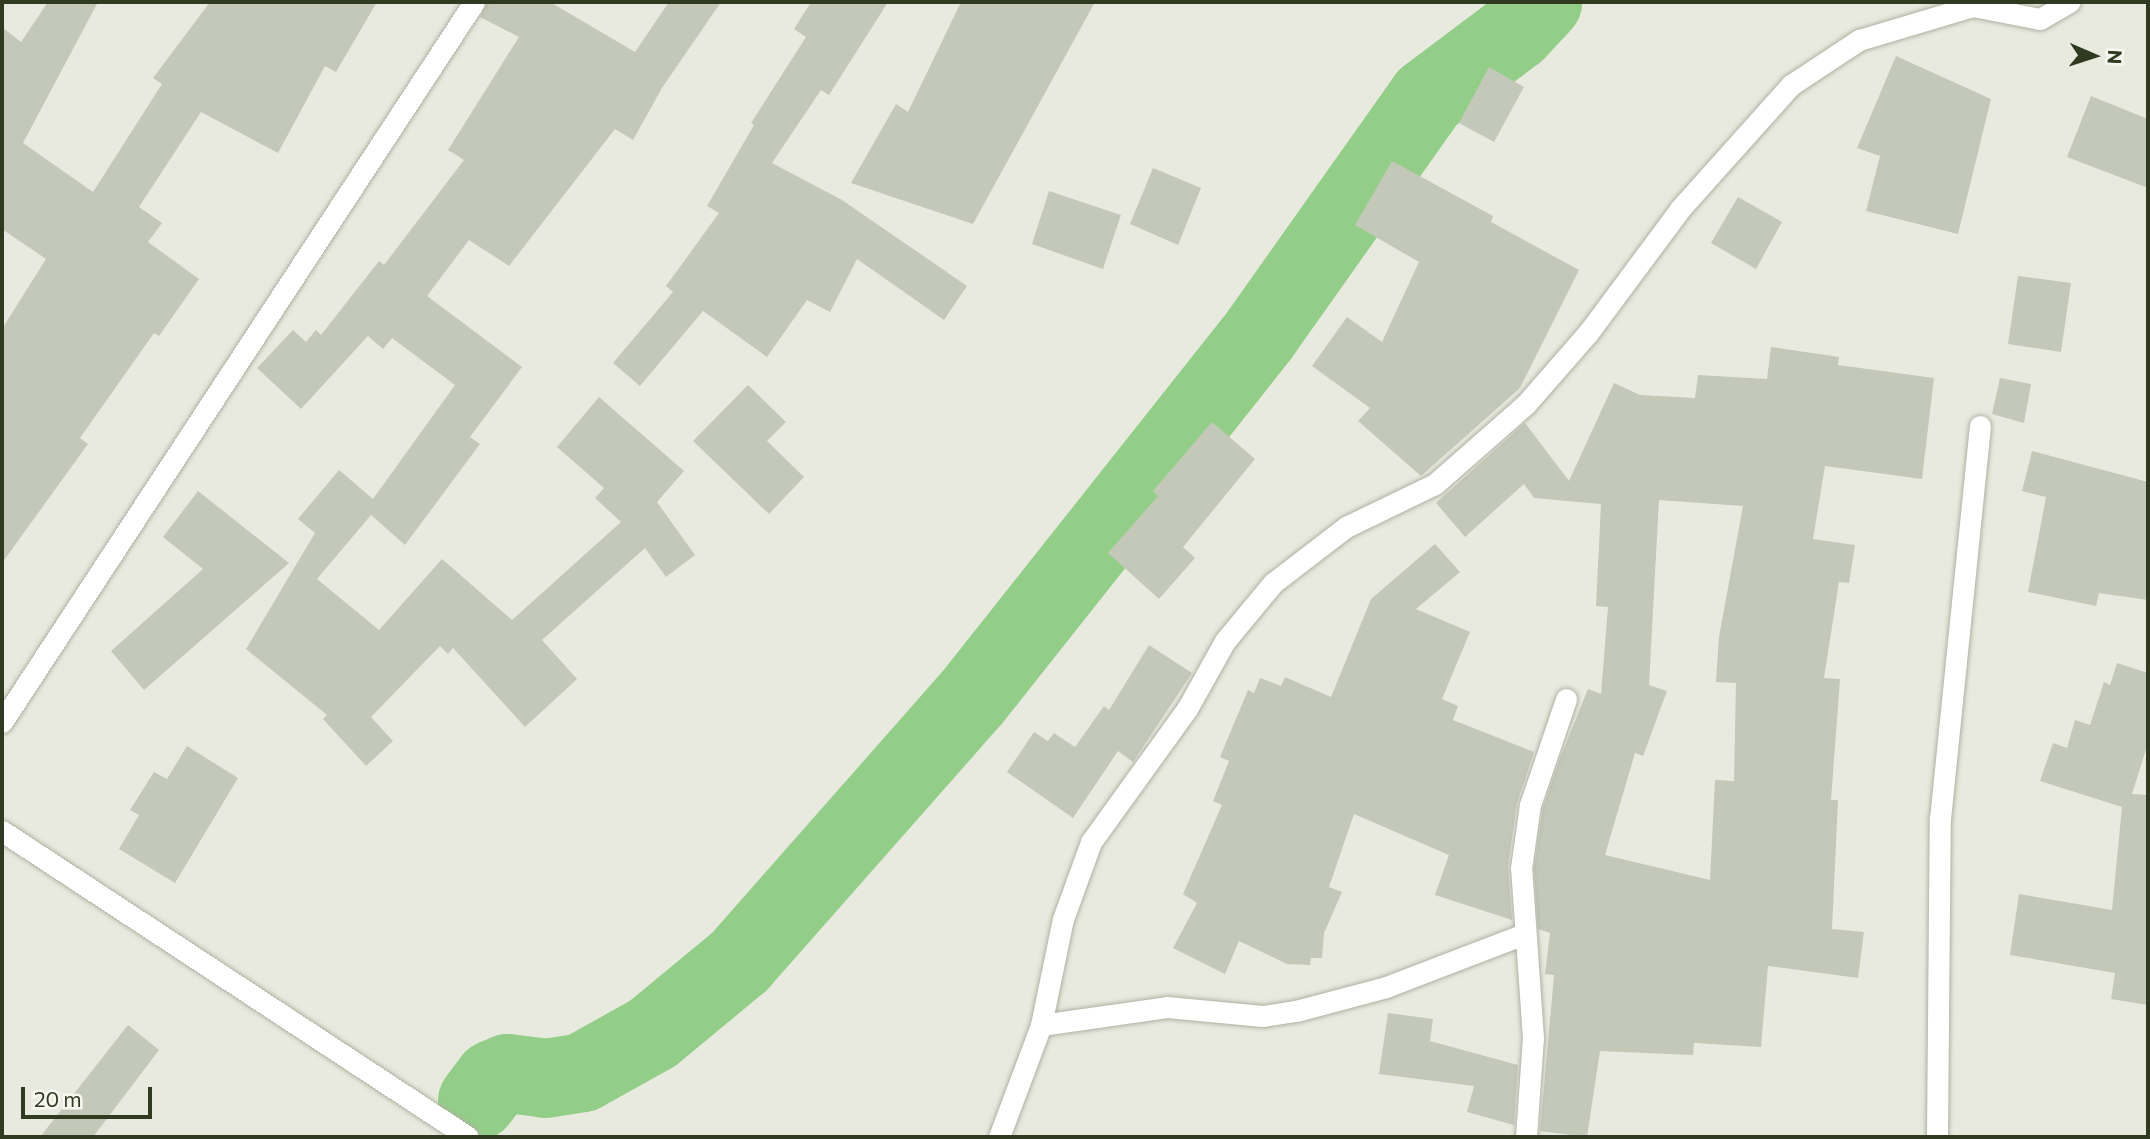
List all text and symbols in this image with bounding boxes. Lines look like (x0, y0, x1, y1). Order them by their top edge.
north arrow (2059, 21, 2129, 91)
text: N (2104, 49, 2127, 65)
scale bar (24, 1072, 156, 1116)
text: 20 m (34, 1086, 82, 1111)

